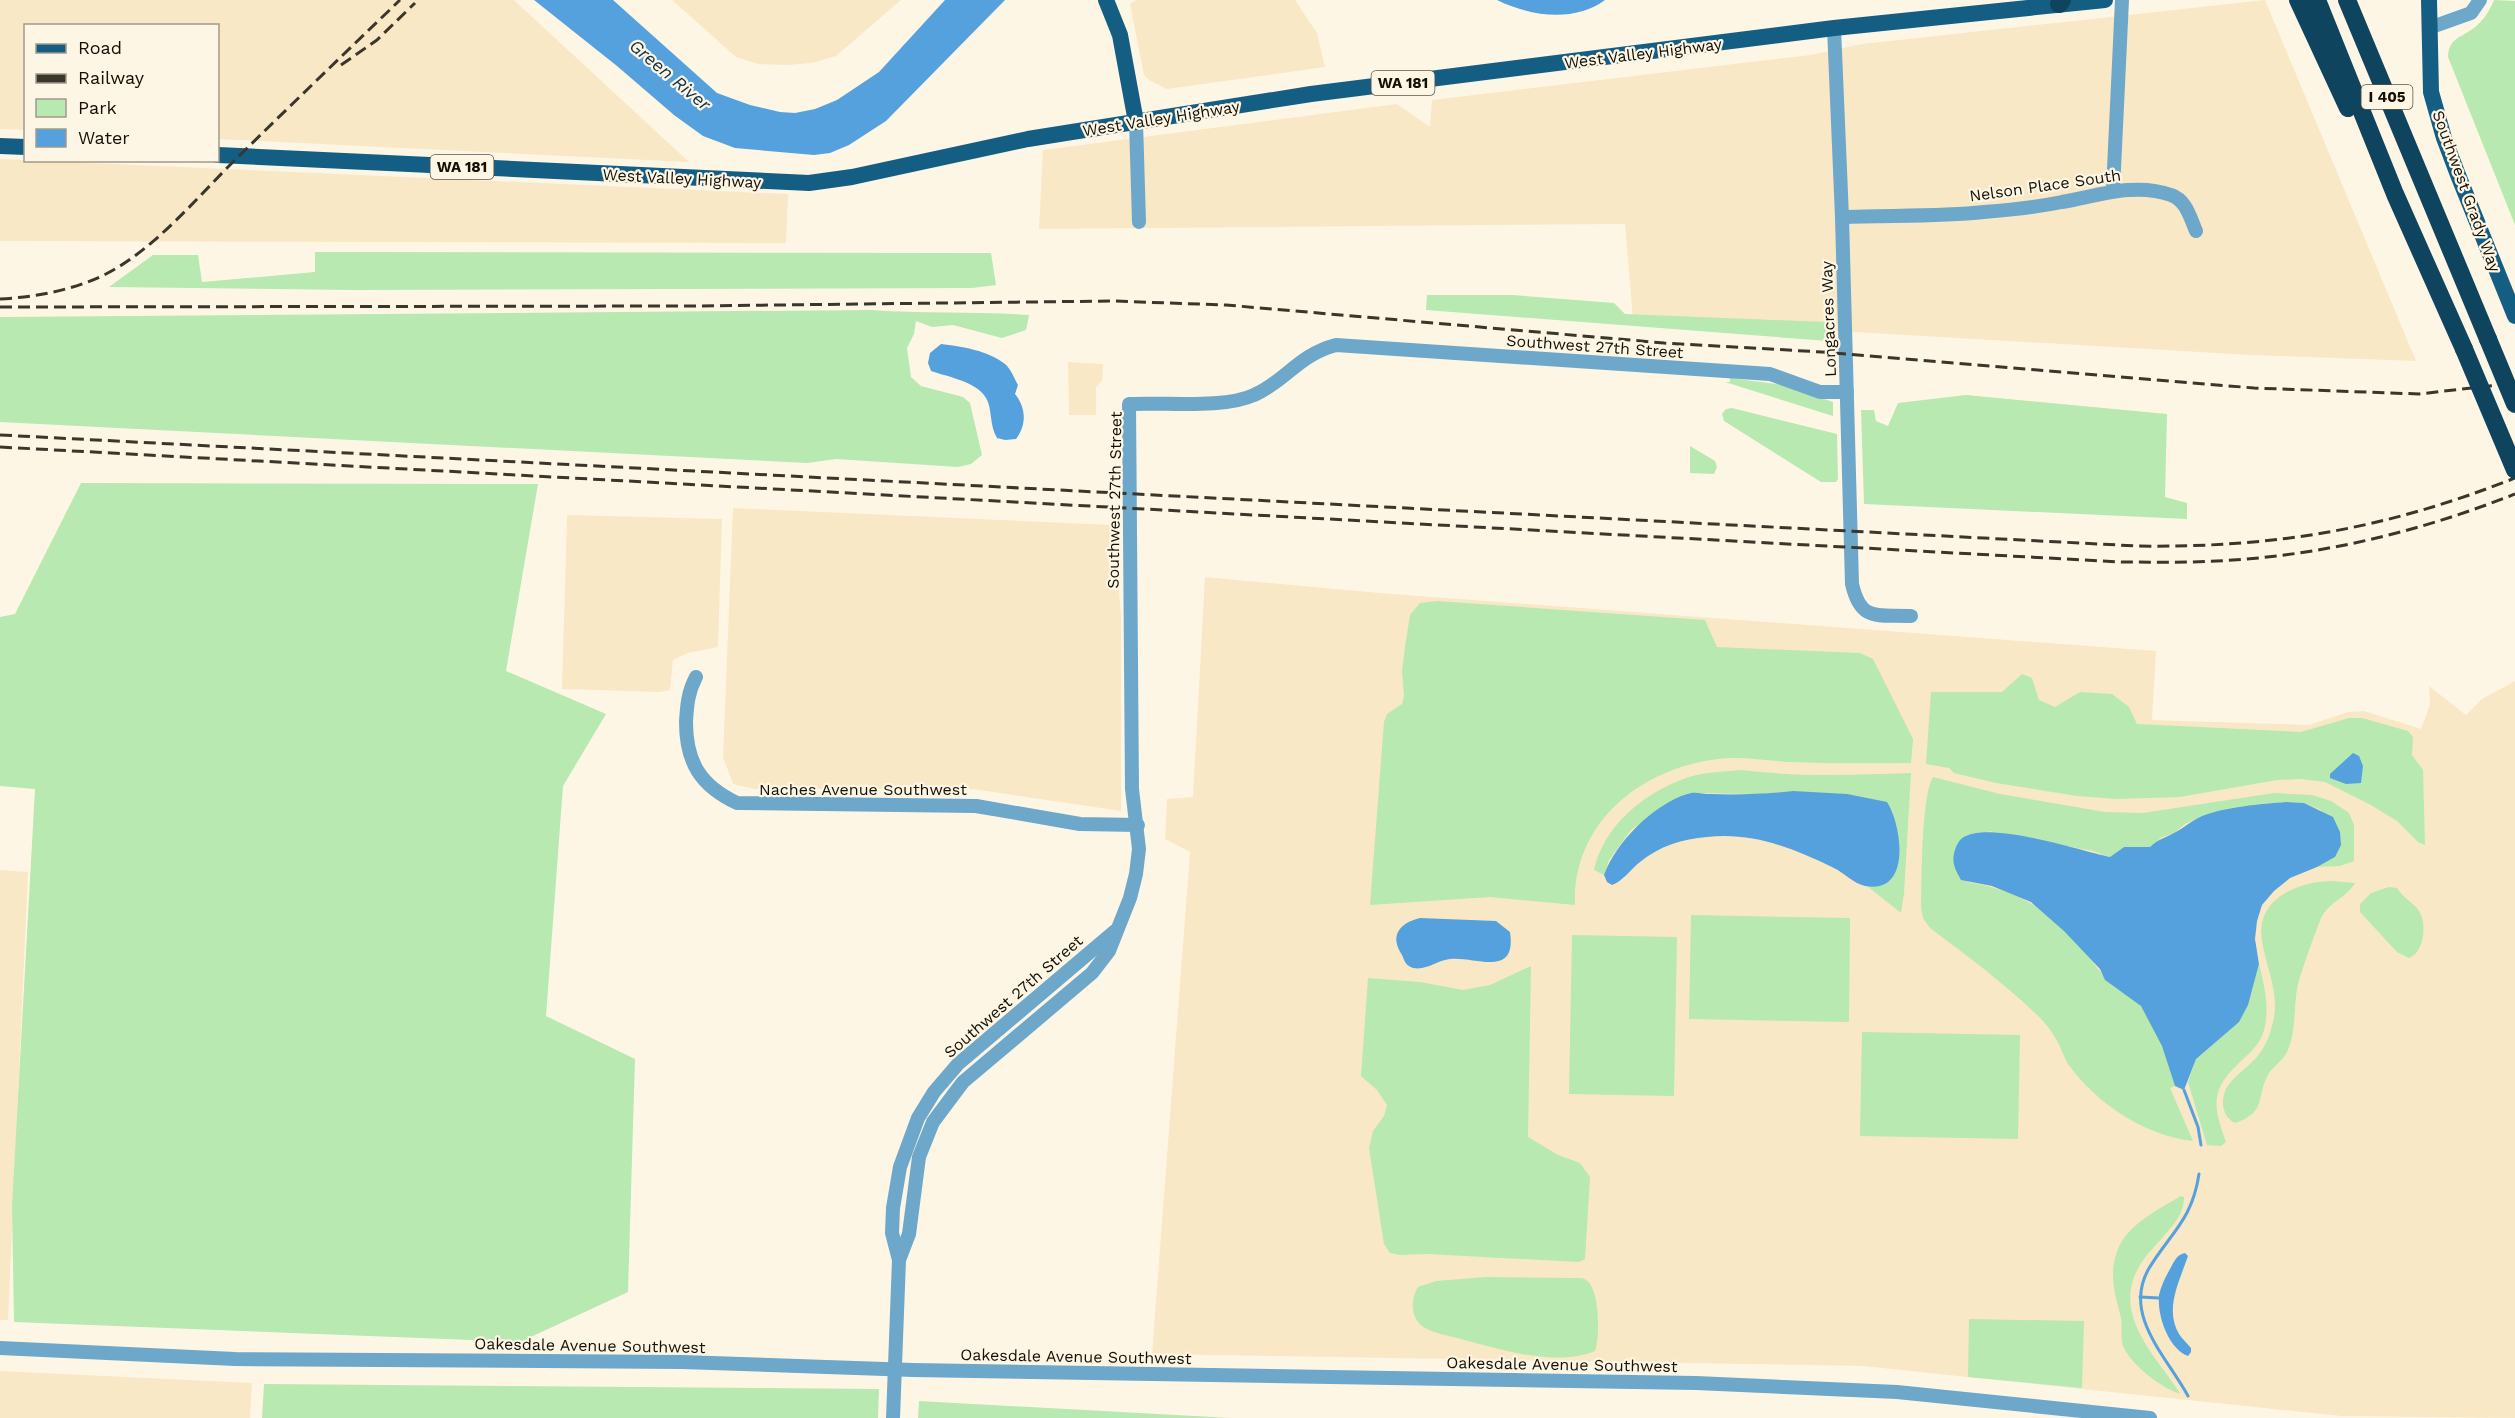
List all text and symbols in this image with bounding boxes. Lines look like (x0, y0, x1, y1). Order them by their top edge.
legend (24, 24, 219, 162)
street label: West Valley Highway (1563, 34, 1724, 73)
water label: Green River (626, 35, 716, 115)
text: Road (78, 37, 122, 58)
text: Railway (78, 67, 145, 88)
road number: WA 181 (1372, 71, 1434, 95)
road number: I 405 (2362, 85, 2412, 109)
text: Park (78, 97, 117, 118)
street label: West Valley Highway (1081, 97, 1242, 140)
street label: Southwest Grady Way (2428, 108, 2505, 275)
text: Water (78, 127, 130, 148)
road number: WA 181 (430, 155, 494, 179)
street label: West Valley Highway (602, 165, 763, 192)
street label: Nelson Place South (1968, 165, 2122, 206)
street label: Longacres Way (1817, 260, 1840, 377)
street label: Southwest 27th Street (1506, 331, 1684, 362)
street label: Southwest 27th Street (1103, 411, 1126, 589)
street label: Naches Avenue Southwest (759, 780, 967, 799)
street label: Southwest 27th Street (940, 931, 1087, 1062)
street label: Oakesdale Avenue Southwest (474, 1334, 706, 1357)
street label: Oakesdale Avenue Southwest (960, 1345, 1192, 1368)
street label: Oakesdale Avenue Southwest (1446, 1353, 1678, 1376)

